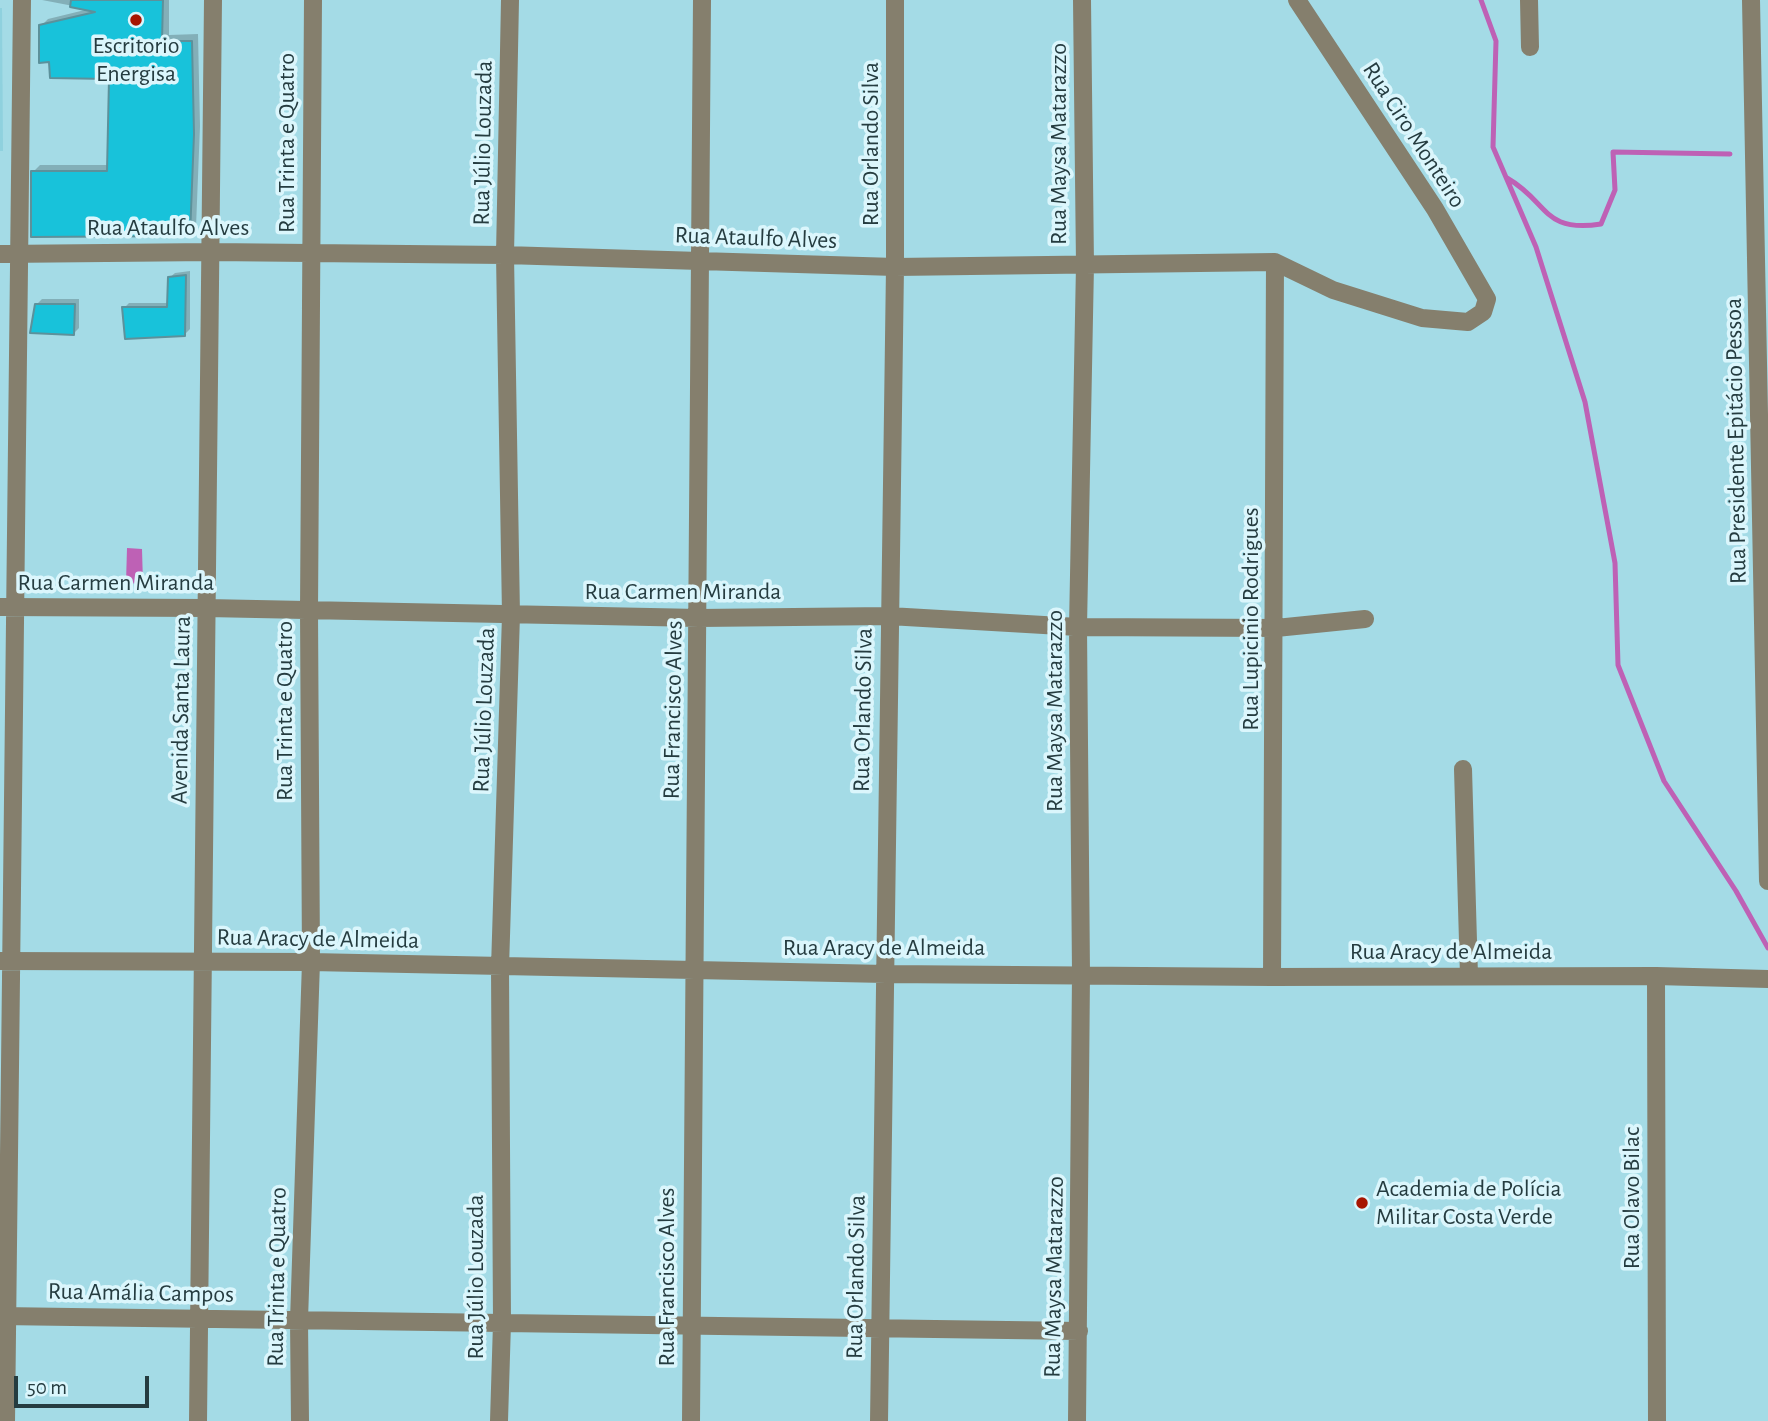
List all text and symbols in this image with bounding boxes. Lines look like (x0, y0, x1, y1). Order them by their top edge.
marker: Escritorio Energisa (128, 12, 144, 28)
place label: Escritorio Energisa (92, 32, 180, 88)
street label: Rua Maysa Matarazzo (1045, 43, 1073, 245)
street label: Rua Trinta e Quatro (273, 53, 301, 233)
street label: Rua Ciro Monteiro (1356, 57, 1472, 213)
street label: Rua Júlio Louzada (467, 60, 499, 226)
street label: Rua Orlando Silva (857, 62, 885, 226)
street label: Rua Ataulfo Alves (87, 214, 249, 242)
street label: Rua Ataulfo Alves (674, 221, 838, 255)
street label: Rua Presidente Epitácio Pessoa (1719, 298, 1753, 584)
street label: Rua Lupicinio Rodrigues (1237, 507, 1265, 731)
street label: Rua Carmen Miranda (18, 569, 214, 597)
street label: Rua Carmen Miranda (585, 578, 781, 606)
street label: Rua Maysa Matarazzo (1041, 610, 1069, 812)
street label: Avenida Santa Laura (165, 616, 197, 804)
street label: Rua Francisco Alves (657, 620, 689, 800)
street label: Rua Trinta e Quatro (271, 621, 299, 801)
street label: Rua Júlio Louzada (467, 627, 501, 793)
street label: Rua Orlando Silva (847, 628, 879, 792)
street label: Rua Aracy de Almeida (216, 923, 420, 955)
street label: Rua Aracy de Almeida (783, 934, 985, 962)
street label: Rua Aracy de Almeida (1350, 938, 1552, 966)
street label: Rua Olavo Bilac (1618, 1127, 1646, 1269)
place label: Academia de Polícia Militar Costa Verde (1376, 1175, 1562, 1231)
street label: Rua Maysa Matarazzo (1038, 1176, 1070, 1378)
street label: Rua Trinta e Quatro (261, 1187, 293, 1367)
street label: Rua Francisco Alves (653, 1188, 681, 1366)
street label: Rua Júlio Louzada (462, 1194, 490, 1360)
street label: Rua Orlando Silva (840, 1195, 872, 1359)
marker: Academia de Polícia Militar Costa Verde (1354, 1195, 1370, 1211)
street label: Rua Amália Campos (48, 1277, 234, 1309)
scale bar (18, 1362, 152, 1406)
text: 50 m (27, 1377, 67, 1398)

